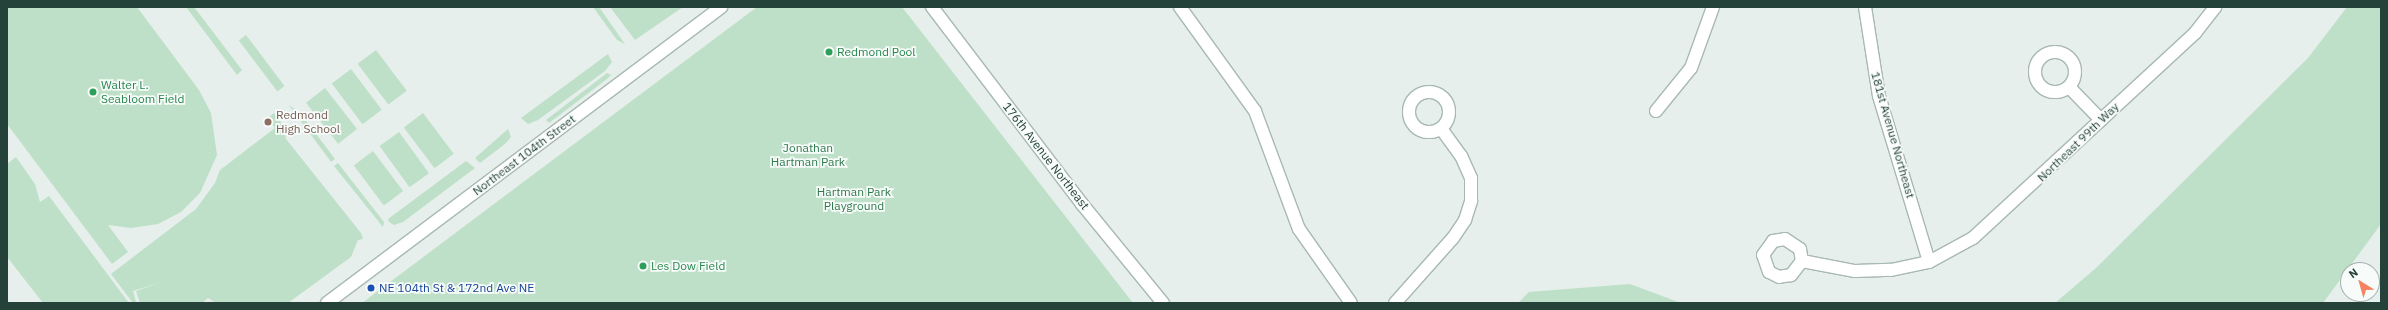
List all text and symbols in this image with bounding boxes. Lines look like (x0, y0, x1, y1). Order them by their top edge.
place label: Redmond Pool (837, 45, 916, 59)
marker: Redmond Pool (824, 47, 834, 57)
street label: 181st Avenue Northeast (1868, 70, 1918, 200)
place label: Walter L. Seabloom Field (101, 78, 184, 106)
marker: Walter L. Seabloom Field (88, 87, 98, 97)
street label: Northeast 99th Way (2034, 99, 2122, 185)
street label: 176th Avenue Northeast (1000, 100, 1092, 212)
place label: Redmond High School (276, 108, 340, 136)
street label: Northeast 104th Street (470, 112, 578, 198)
marker: Redmond High School (263, 117, 273, 127)
park label: Jonathan Hartman Park (771, 141, 845, 169)
park label: Hartman Park Playground (817, 185, 891, 213)
place label: Les Dow Field (651, 259, 725, 273)
marker: Les Dow Field (638, 261, 648, 271)
north arrow (2340, 262, 2380, 302)
text: N (2346, 265, 2361, 281)
place label: NE 104th St & 172nd Ave NE (379, 281, 534, 295)
marker: NE 104th St & 172nd Ave NE (366, 283, 376, 293)

